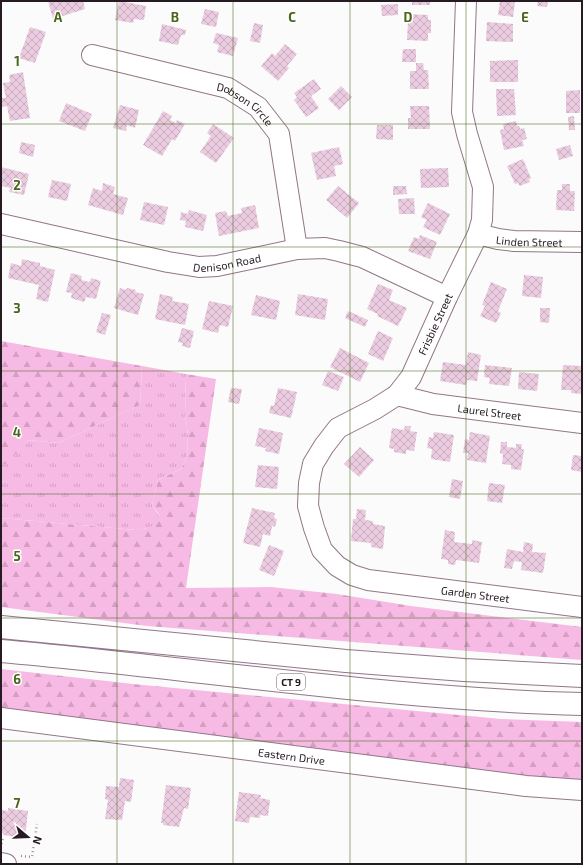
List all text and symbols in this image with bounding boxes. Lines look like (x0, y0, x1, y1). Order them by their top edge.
text: A (54, 9, 63, 25)
text: B (171, 9, 179, 25)
text: C (288, 9, 296, 25)
text: D (404, 9, 413, 25)
text: E (521, 9, 529, 25)
text: 1 (14, 53, 20, 69)
street label: Dobson Circle (216, 79, 277, 128)
text: 2 (13, 177, 21, 193)
street label: Linden Street (495, 232, 563, 248)
street label: Denison Road (192, 250, 262, 274)
street label: Frisbie Street (415, 291, 455, 357)
text: 3 (13, 300, 21, 316)
street label: Laurel Street (457, 401, 522, 422)
text: 4 (13, 424, 21, 440)
text: 5 (13, 548, 21, 564)
street label: Garden Street (440, 583, 510, 604)
text: 6 (13, 671, 21, 687)
road number: CT 9 (277, 674, 305, 690)
street label: Eastern Drive (257, 745, 326, 766)
text: 7 (14, 795, 21, 811)
north arrow (8, 817, 48, 857)
text: N (30, 835, 45, 846)

